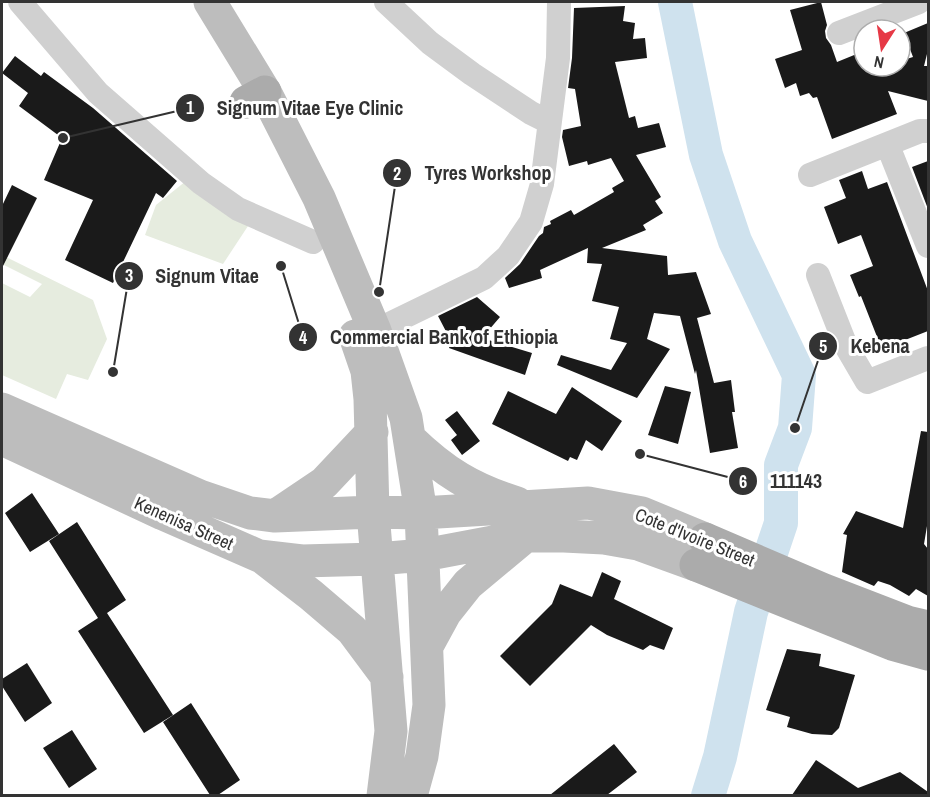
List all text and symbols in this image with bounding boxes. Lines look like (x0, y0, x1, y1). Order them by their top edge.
north arrow (852, 18, 912, 78)
text: N (872, 51, 886, 74)
callout: Signum Vitae Eye Clinic (175, 89, 416, 127)
text: Signum Vitae Eye Clinic (217, 94, 403, 121)
text: 1 (186, 95, 195, 120)
callout: Tyres Workshop (382, 154, 563, 192)
text: Tyres Workshop (424, 159, 552, 186)
text: 2 (393, 161, 401, 186)
callout: Signum Vitae (114, 257, 271, 295)
text: Signum Vitae (155, 262, 259, 289)
text: 3 (125, 263, 133, 288)
callout: Commercial Bank of Ethiopia (288, 318, 570, 356)
text: Commercial Bank of Ethiopia (330, 323, 558, 350)
text: 4 (299, 325, 308, 350)
callout: Kebena (808, 327, 921, 365)
text: Kebena (850, 332, 910, 359)
text: 5 (819, 334, 827, 359)
callout: 111143 (728, 462, 834, 500)
text: 111143 (770, 467, 822, 494)
text: 6 (739, 469, 747, 494)
street label: Kenenisa Street (131, 490, 237, 556)
street label: Cote d'Ivoire Street (632, 502, 758, 572)

